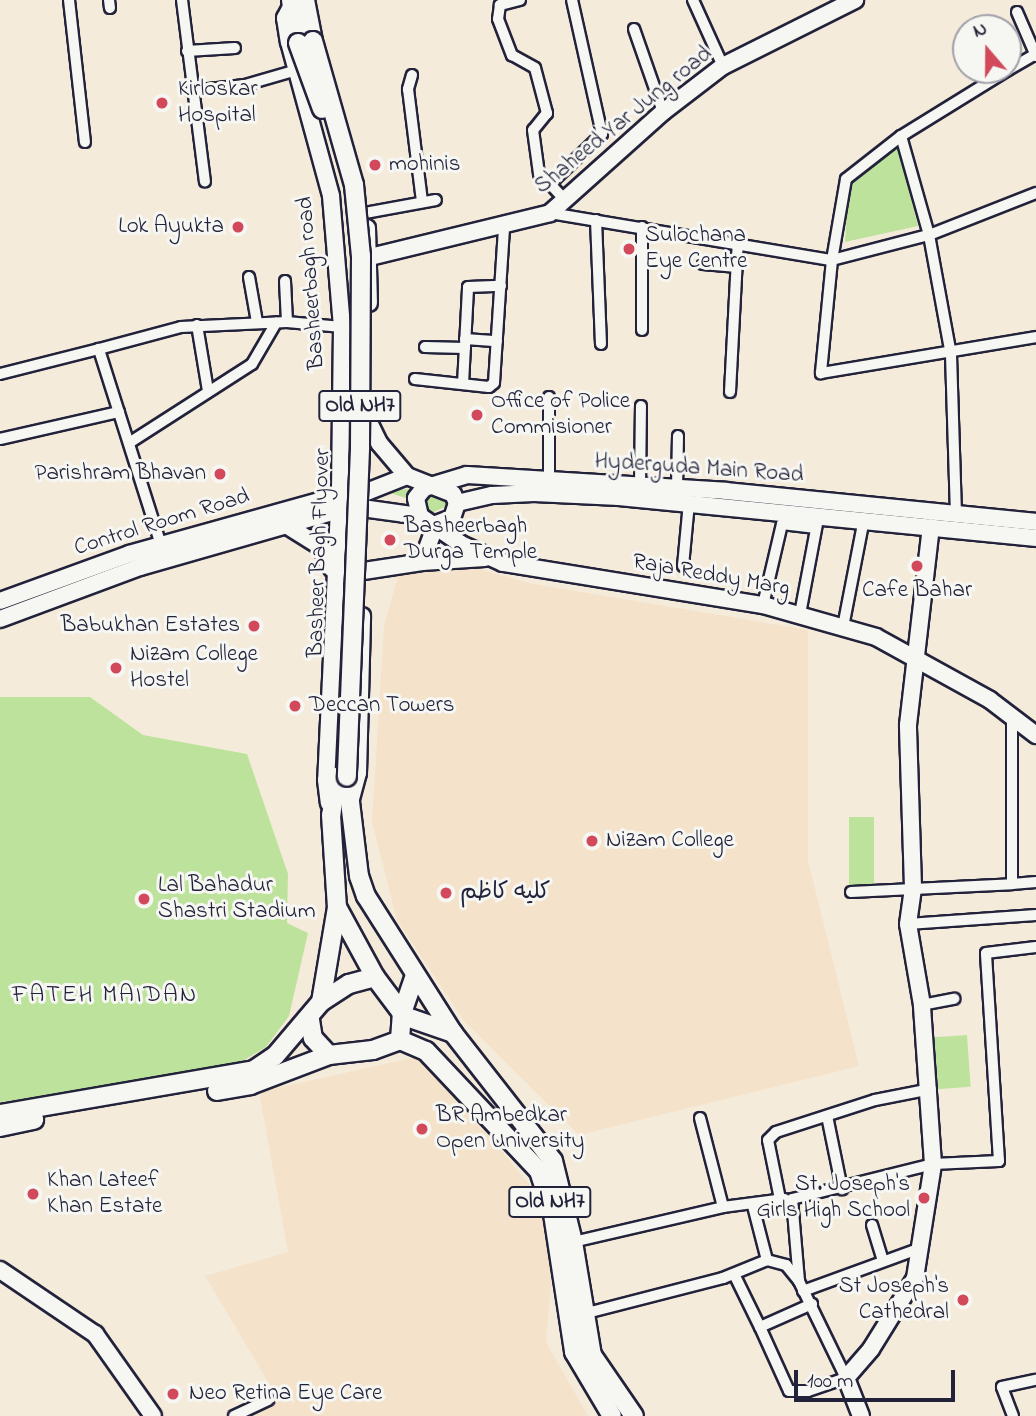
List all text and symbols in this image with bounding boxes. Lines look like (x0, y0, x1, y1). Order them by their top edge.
north arrow (952, 14, 1022, 84)
text: N (970, 16, 991, 46)
street label: Shaheed Yar Jung road (530, 41, 718, 201)
place label: Kirloskar Hospital (178, 76, 258, 130)
marker: Kirloskar Hospital (152, 93, 172, 113)
place label: mohinis (389, 151, 460, 179)
marker: mohinis (367, 157, 383, 173)
street label: Basheerbagh road (292, 196, 332, 370)
place label: Lok Ayukta (118, 213, 224, 241)
marker: Lok Ayukta (230, 219, 246, 235)
place label: Sulochana Eye Centre (645, 222, 747, 276)
marker: Sulochana Eye Centre (619, 239, 639, 259)
road number: Old NH7 (318, 388, 402, 424)
place label: Office of Police Commisioner (491, 388, 630, 442)
marker: Office of Police Commisioner (469, 407, 485, 423)
street label: Basheer Bagh Flyover (303, 448, 337, 658)
street label: Hyderguda Main Road (594, 448, 804, 490)
place label: Parishram Bhavan (35, 460, 206, 488)
marker: Parishram Bhavan (212, 466, 228, 482)
street label: Control Room Road (71, 483, 253, 563)
place label: Basheerbagh Durga Temple (404, 513, 537, 567)
marker: Basheerbagh Durga Temple (382, 532, 398, 548)
street label: Raja Reddy Marg (630, 549, 792, 603)
marker: Cafe Bahar (909, 558, 925, 574)
place label: Cafe Bahar (862, 577, 972, 605)
place label: Babukhan Estates (61, 612, 240, 640)
marker: Babukhan Estates (246, 618, 262, 634)
place label: Nizam College Hostel (130, 641, 258, 695)
marker: Nizam College Hostel (108, 660, 124, 676)
place label: Deccan Towers (309, 692, 455, 720)
marker: Deccan Towers (287, 698, 303, 714)
place label: Nizam College (606, 827, 734, 855)
marker: Nizam College (584, 833, 600, 849)
place label: Lal Bahadur Shastri Stadium (158, 872, 315, 926)
place label: كليه كاظم (460, 879, 550, 907)
marker: كليه كاظم (438, 885, 454, 901)
marker: Lal Bahadur Shastri Stadium (136, 891, 152, 907)
district label: FATEH MAIDAN (13, 982, 197, 1010)
place label: BR Ambedkar Open University (436, 1102, 584, 1156)
marker: BR Ambedkar Open University (414, 1121, 430, 1137)
place label: Khan Lateef Khan Estate (47, 1167, 162, 1221)
place label: St. Joseph's Girls High School (756, 1171, 910, 1225)
road number: Old NH7 (508, 1184, 592, 1220)
marker: Khan Lateef Khan Estate (25, 1186, 41, 1202)
marker: St. Joseph's Girls High School (916, 1190, 932, 1206)
place label: St Joseph's Cathedral (839, 1273, 949, 1327)
marker: St Joseph's Cathedral (955, 1292, 971, 1308)
scale bar (798, 1356, 959, 1400)
text: 100 m (807, 1367, 853, 1397)
place label: Neo Retina Eye Care (189, 1380, 382, 1408)
marker: Neo Retina Eye Care (163, 1384, 183, 1404)

